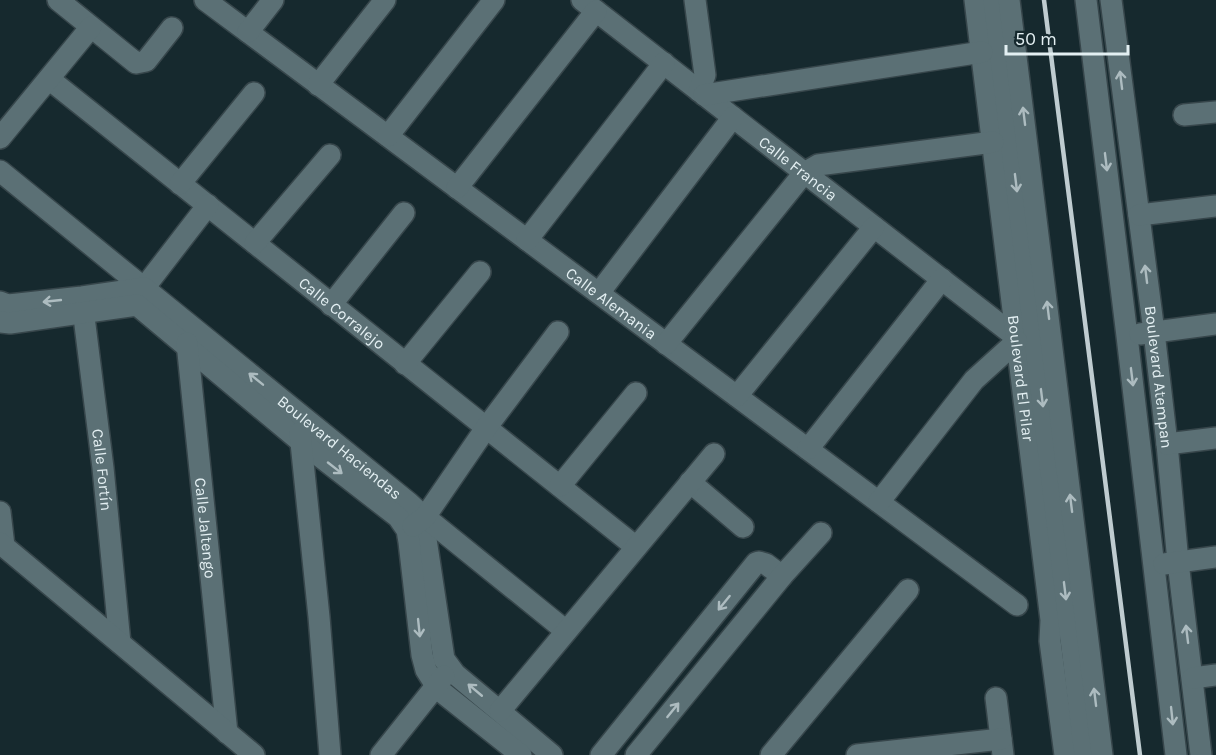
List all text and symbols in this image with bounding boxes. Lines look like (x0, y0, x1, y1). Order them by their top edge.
scale bar (1006, 18, 1128, 56)
text: 50 m (1015, 28, 1057, 50)
one-way arrow (1116, 71, 1127, 91)
one-way arrow (1018, 107, 1029, 127)
street label: Calle Francia (755, 132, 841, 204)
one-way arrow (1101, 152, 1112, 172)
one-way arrow (1011, 173, 1022, 193)
street label: Calle Alemania (562, 263, 661, 343)
one-way arrow (1141, 264, 1152, 284)
street label: Calle Corralejo (295, 273, 389, 353)
one-way arrow (43, 295, 63, 306)
one-way arrow (1042, 300, 1053, 320)
street label: Boulevard Atempan (1141, 305, 1177, 449)
street label: Boulevard El Pilar (1004, 314, 1039, 443)
one-way arrow (1127, 366, 1138, 386)
one-way arrow (248, 372, 264, 385)
one-way arrow (1036, 387, 1047, 407)
street label: Boulevard Haciendas (274, 391, 406, 503)
street label: Calle Fortín (89, 428, 117, 512)
one-way arrow (327, 461, 343, 474)
street label: Calle Jaltengo (191, 477, 221, 579)
one-way arrow (1066, 494, 1077, 514)
one-way arrow (1060, 581, 1071, 601)
one-way arrow (717, 595, 730, 611)
one-way arrow (414, 618, 425, 638)
one-way arrow (1181, 625, 1192, 645)
one-way arrow (468, 683, 483, 697)
one-way arrow (1089, 688, 1100, 707)
one-way arrow (667, 702, 680, 718)
one-way arrow (1166, 706, 1177, 726)

